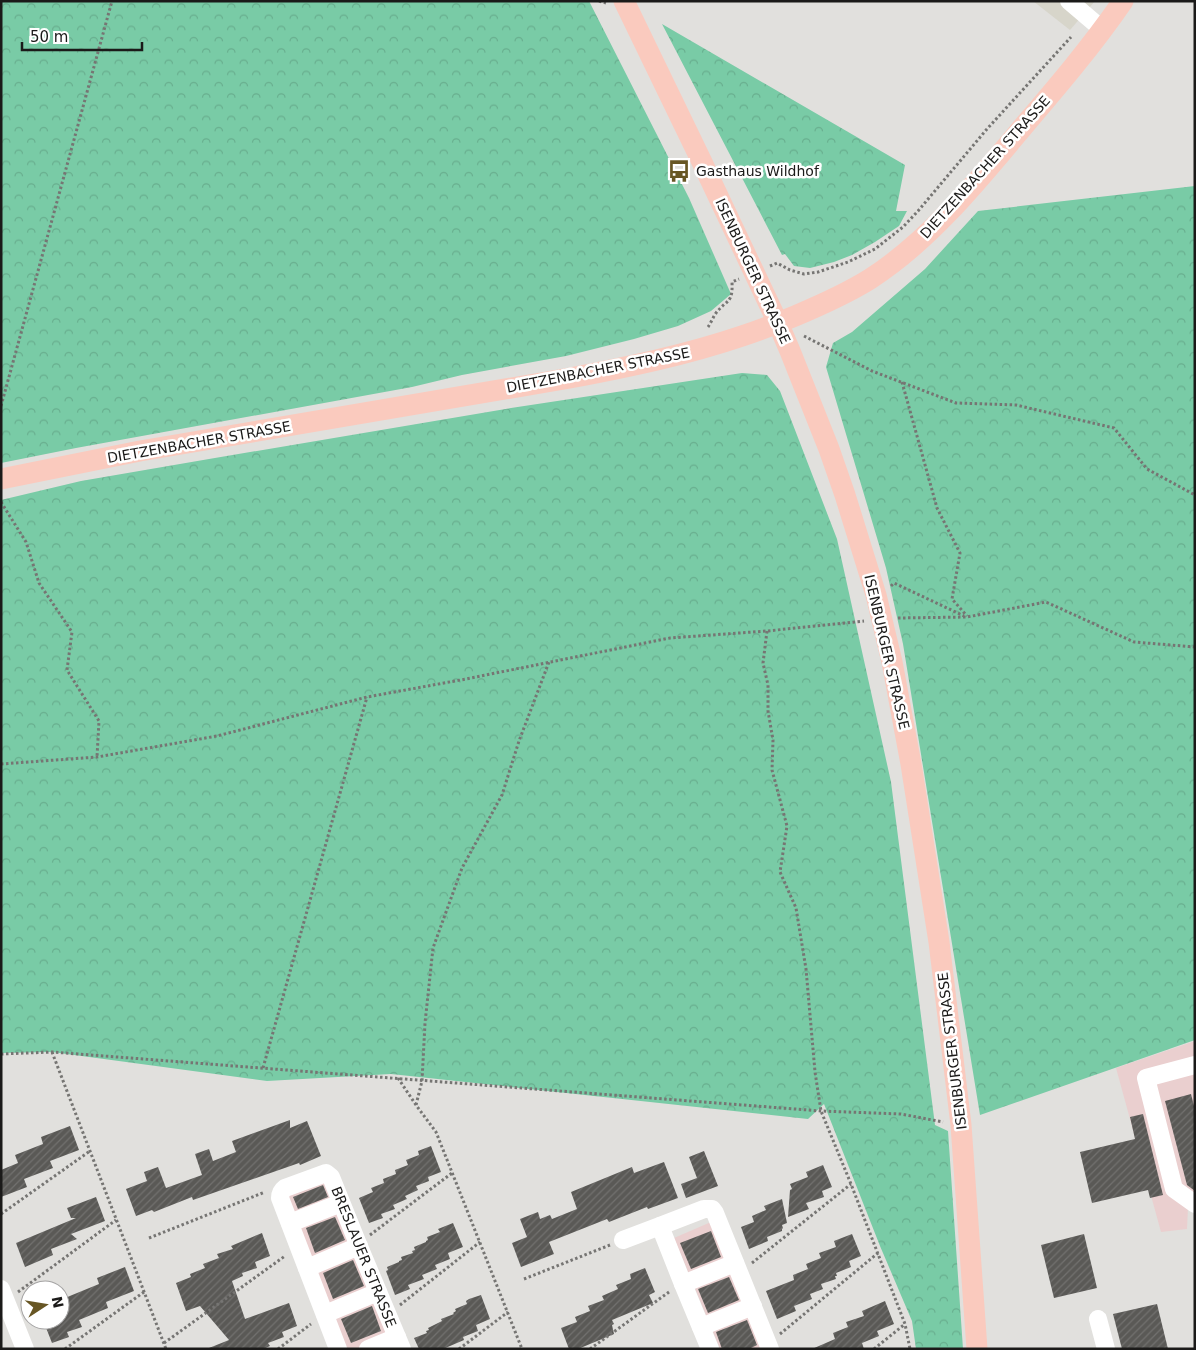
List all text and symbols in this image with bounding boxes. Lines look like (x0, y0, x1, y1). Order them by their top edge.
scale bar (22, 20, 142, 52)
text: 50 m (30, 28, 68, 46)
street label: DIETZENBACHER STRASSE (917, 92, 1053, 242)
bus stop icon: Gasthaus Wildhof (666, 158, 692, 184)
place label: Gasthaus Wildhof (696, 163, 820, 179)
street label: ISENBURGER STRASSE (712, 196, 794, 346)
street label: DIETZENBACHER STRASSE (505, 344, 691, 396)
street label: DIETZENBACHER STRASSE (106, 418, 292, 466)
street label: ISENBURGER STRASSE (861, 573, 913, 731)
street label: ISENBURGER STRASSE (934, 971, 970, 1131)
street label: BRESLAUER STRASSE (328, 1184, 400, 1330)
north arrow (20, 1280, 70, 1330)
text: N (49, 1295, 67, 1310)

